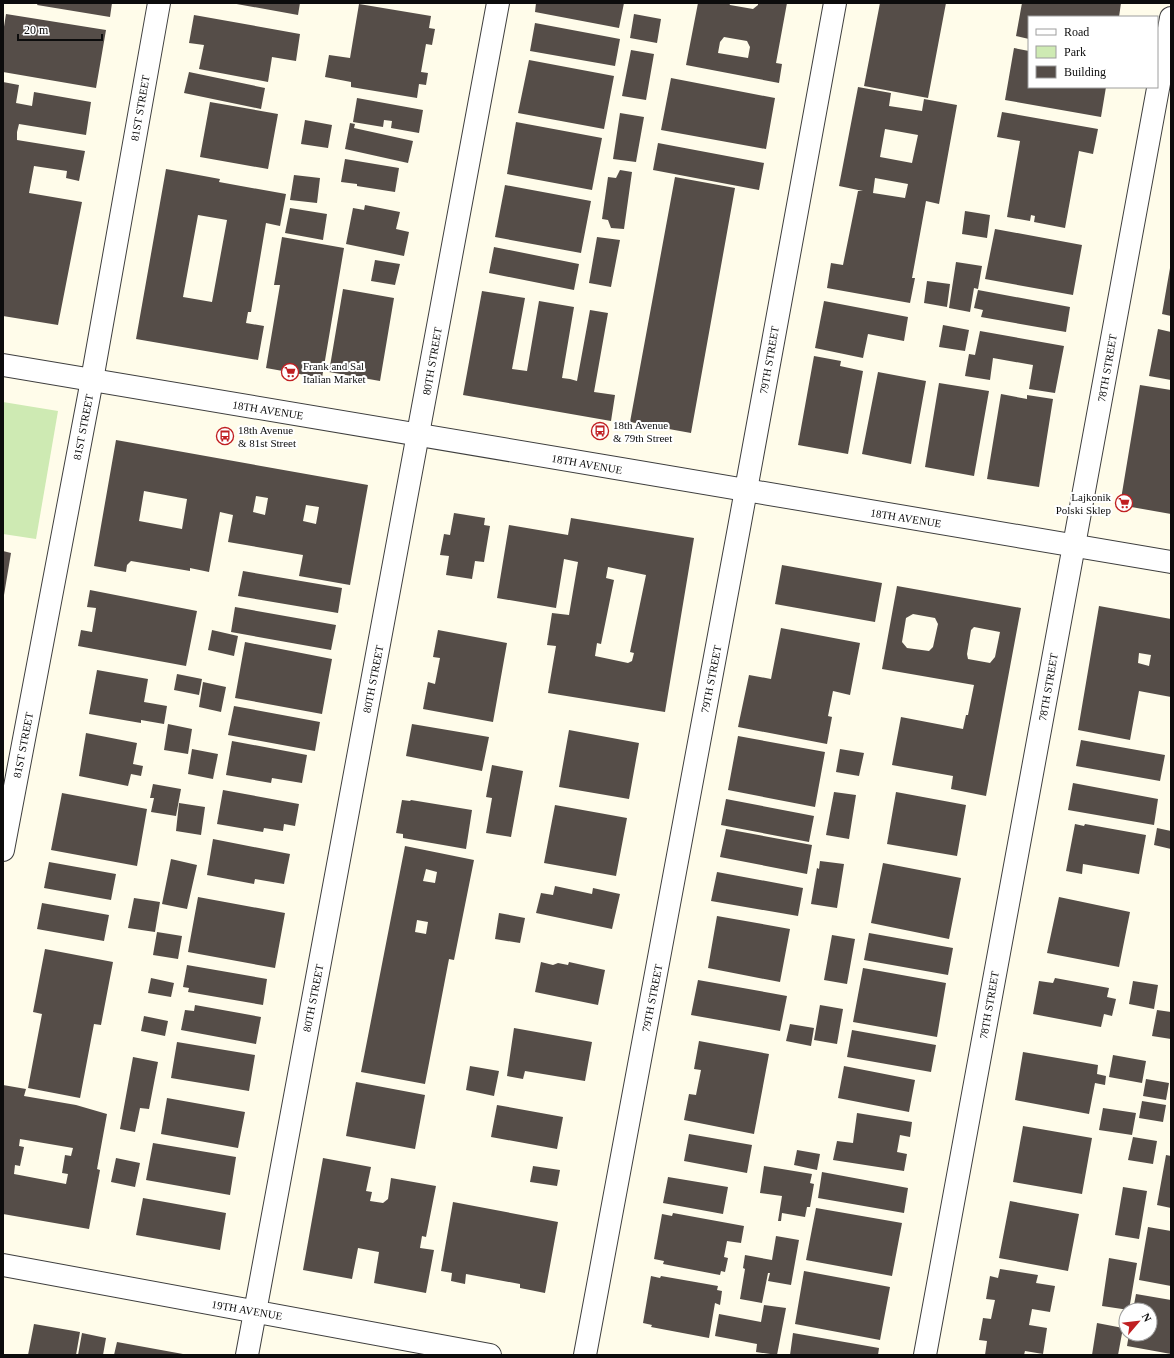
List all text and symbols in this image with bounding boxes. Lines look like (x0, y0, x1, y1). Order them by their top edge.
scale bar (18, 16, 102, 42)
legend (1028, 16, 1158, 88)
text: 20 m (24, 23, 49, 37)
text: Road (1064, 25, 1089, 39)
text: Park (1064, 45, 1086, 59)
text: Building (1064, 65, 1106, 79)
street label: 81ST STREET (128, 74, 152, 142)
street label: 79TH STREET (757, 325, 781, 395)
street label: 80TH STREET (420, 326, 444, 396)
street label: 78TH STREET (1095, 333, 1119, 403)
place label: Frank and Sal Italian Market (303, 360, 366, 385)
supermarket icon: Frank and Sal Italian Market (280, 362, 300, 382)
street label: 81ST STREET (71, 393, 95, 461)
street label: 18TH AVENUE (232, 398, 305, 422)
place label: 18th Avenue & 79th Street (613, 419, 672, 444)
bus stop icon: 18th Avenue & 79th Street (590, 421, 610, 441)
place label: 18th Avenue & 81st Street (238, 424, 296, 449)
bus stop icon: 18th Avenue & 81st Street (215, 426, 235, 446)
street label: 18TH AVENUE (551, 452, 624, 476)
place label: Lajkonik Polski Sklep (1056, 491, 1111, 516)
supermarket icon: Lajkonik Polski Sklep (1114, 493, 1134, 513)
street label: 18TH AVENUE (870, 506, 943, 530)
street label: 80TH STREET (361, 644, 386, 714)
street label: 79TH STREET (699, 644, 724, 714)
street label: 78TH STREET (1036, 652, 1060, 722)
street label: 81ST STREET (11, 711, 35, 779)
street label: 80TH STREET (301, 963, 326, 1033)
street label: 79TH STREET (640, 963, 665, 1033)
street label: 78TH STREET (977, 970, 1001, 1040)
street label: 19TH AVENUE (211, 1298, 284, 1322)
north arrow (1118, 1302, 1158, 1342)
text: N (1140, 1311, 1154, 1324)

